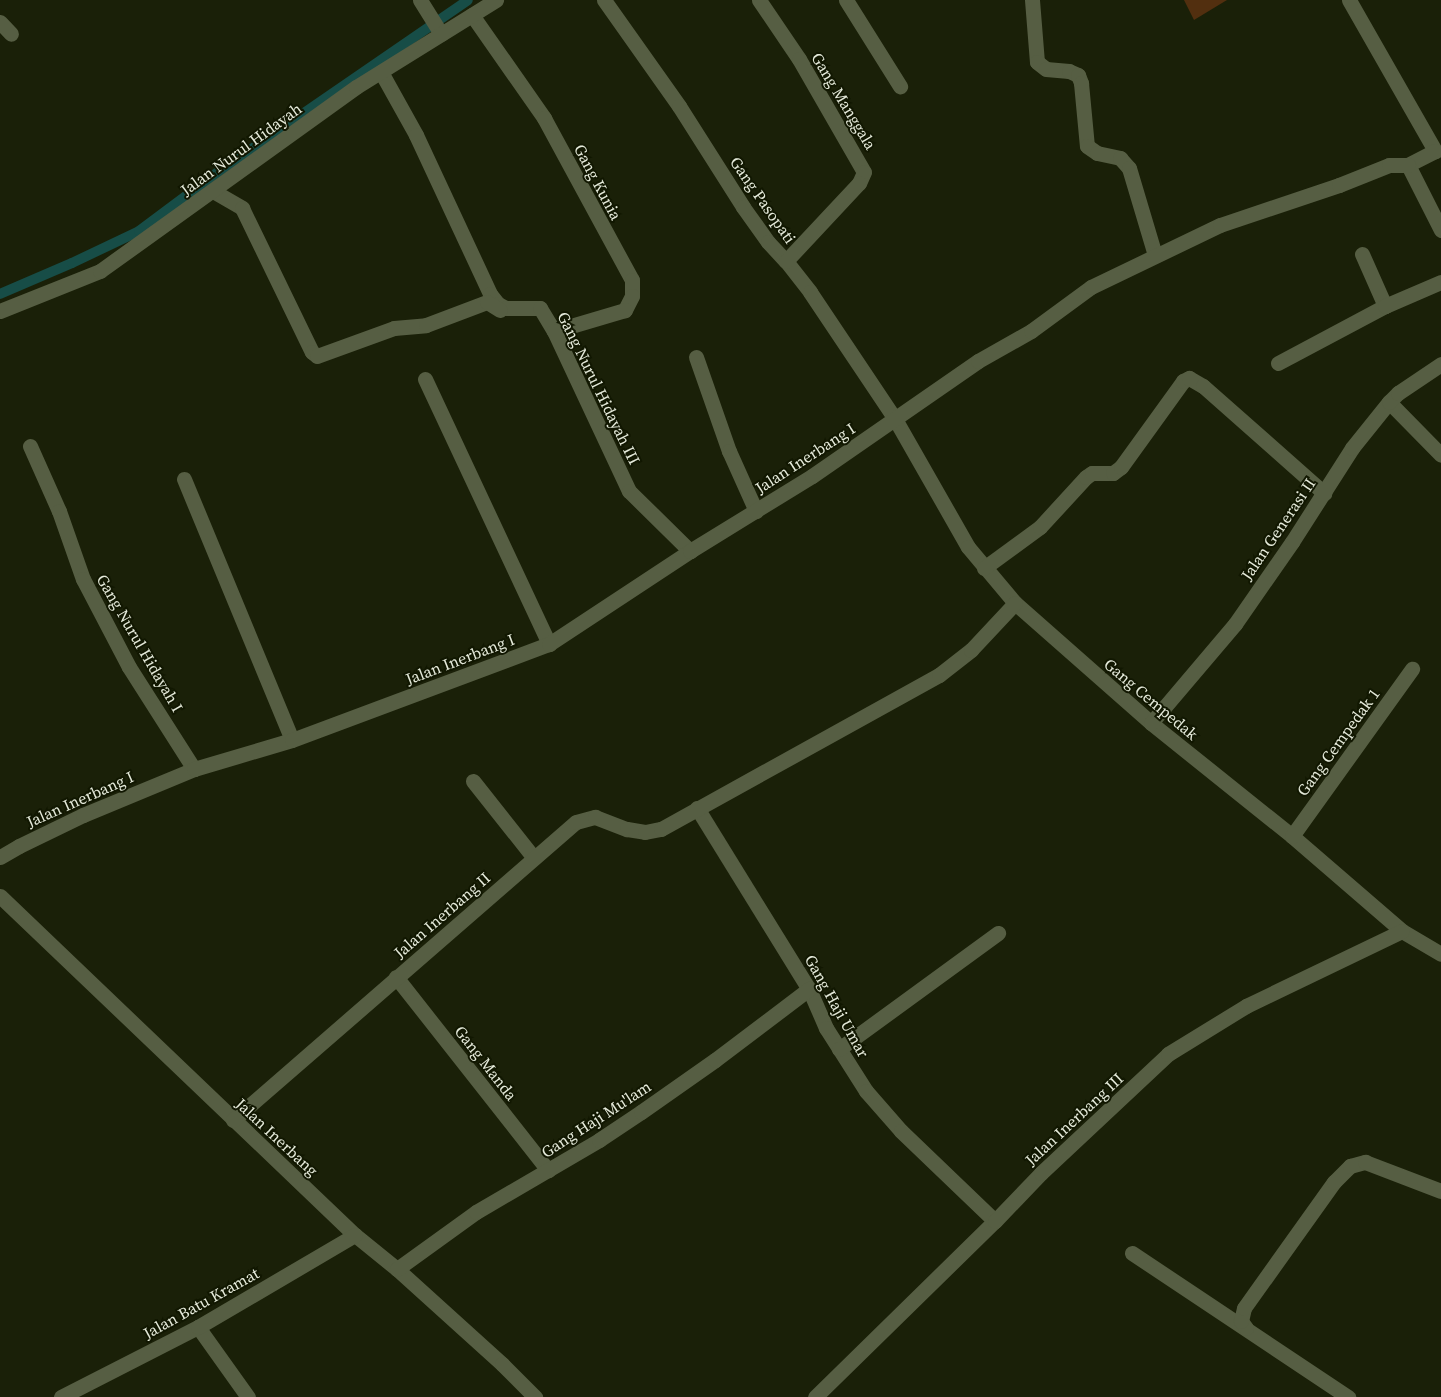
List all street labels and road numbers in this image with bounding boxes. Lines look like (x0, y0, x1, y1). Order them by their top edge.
street label: Gang Manggala (808, 49, 880, 153)
street label: Jalan Nurul Hidayah (177, 99, 305, 199)
street label: Gang Kunia (570, 141, 626, 223)
street label: Gang Pasopati (726, 153, 800, 247)
street label: Gang Nurul Hidayah III (554, 309, 644, 467)
street label: Jalan Inerbang I (751, 419, 859, 497)
street label: Jalan Generasi II (1237, 474, 1319, 584)
street label: Gang Nurul Hidayah I (93, 571, 187, 715)
street label: Jalan Inerbang I (403, 629, 517, 689)
street label: Gang Cempedak (1100, 654, 1202, 744)
street label: Gang Cempedak 1 (1293, 685, 1383, 799)
street label: Jalan Inerbang I (24, 767, 136, 831)
street label: Jalan Inerbang II (390, 868, 494, 962)
street label: Gang Haji Umar (801, 951, 873, 1061)
street label: Gang Manda (451, 1022, 521, 1104)
street label: Jalan Inerbang III (1021, 1069, 1127, 1169)
street label: Gang Haji Mu'lam (538, 1076, 654, 1162)
street label: Jalan Inerbang (232, 1094, 322, 1180)
street label: Jalan Batu Kramat (140, 1263, 262, 1343)

